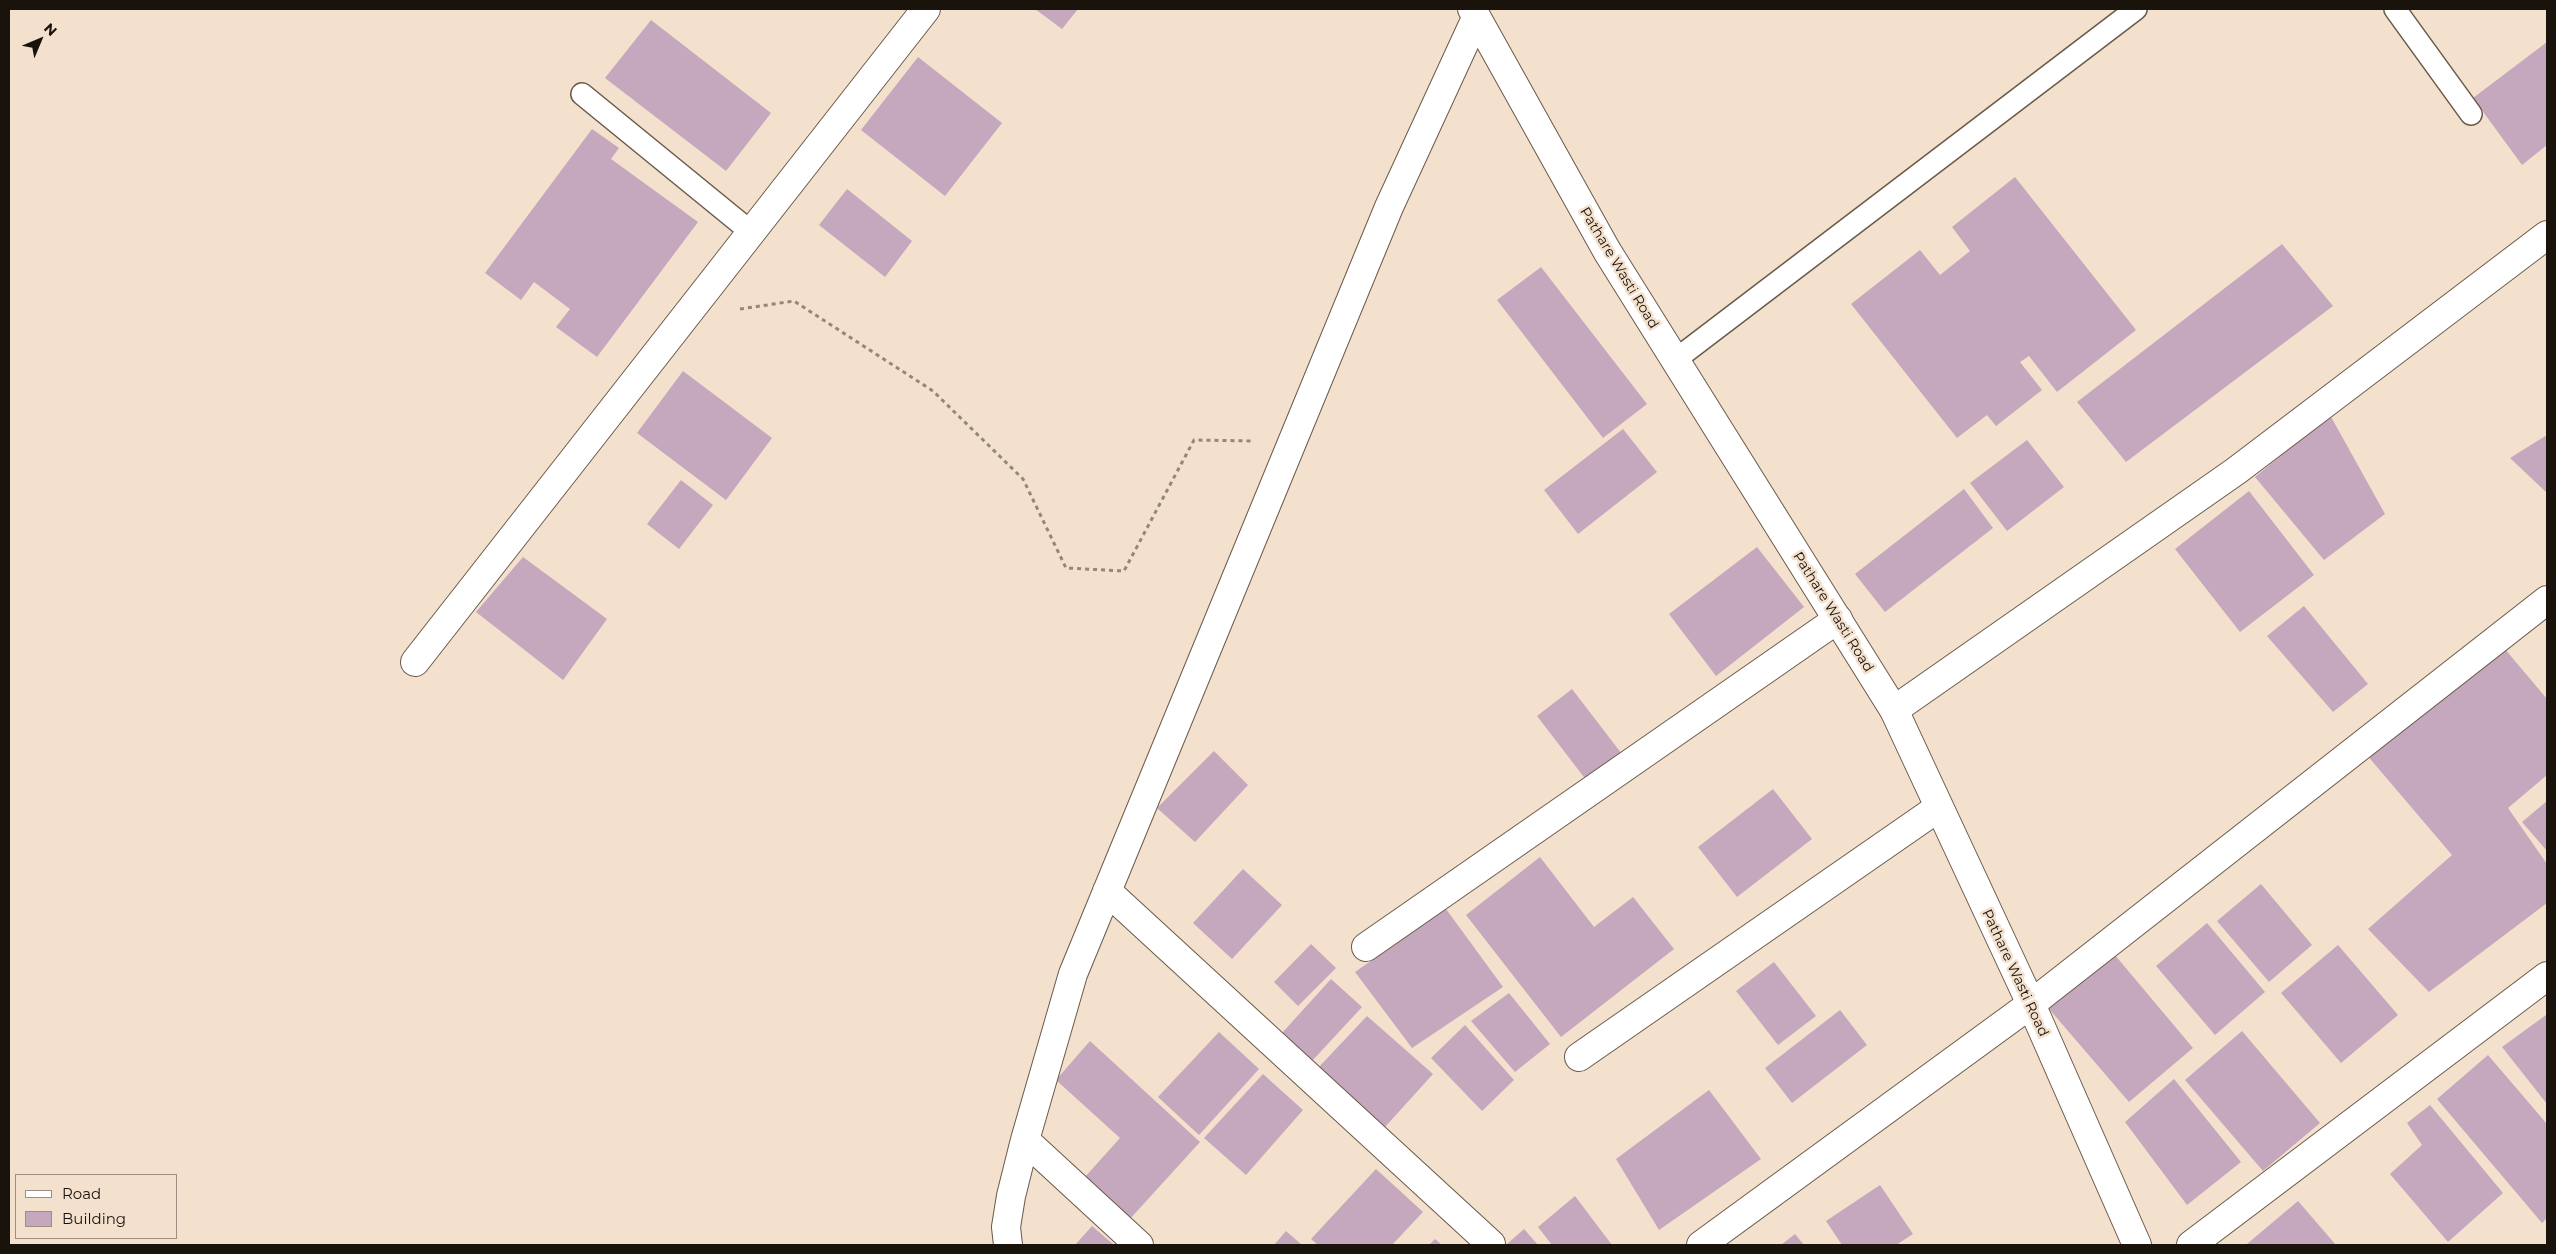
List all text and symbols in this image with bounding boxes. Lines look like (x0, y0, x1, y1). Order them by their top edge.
north arrow (15, 15, 65, 65)
text: N (40, 19, 61, 40)
street label: Pathare Wasti Road (1576, 204, 1662, 332)
street label: Pathare Wasti Road (1789, 549, 1877, 675)
street label: Pathare Wasti Road (1978, 907, 2052, 1039)
legend (15, 1174, 178, 1239)
text: Road (62, 1184, 101, 1203)
text: Building (62, 1209, 126, 1228)

